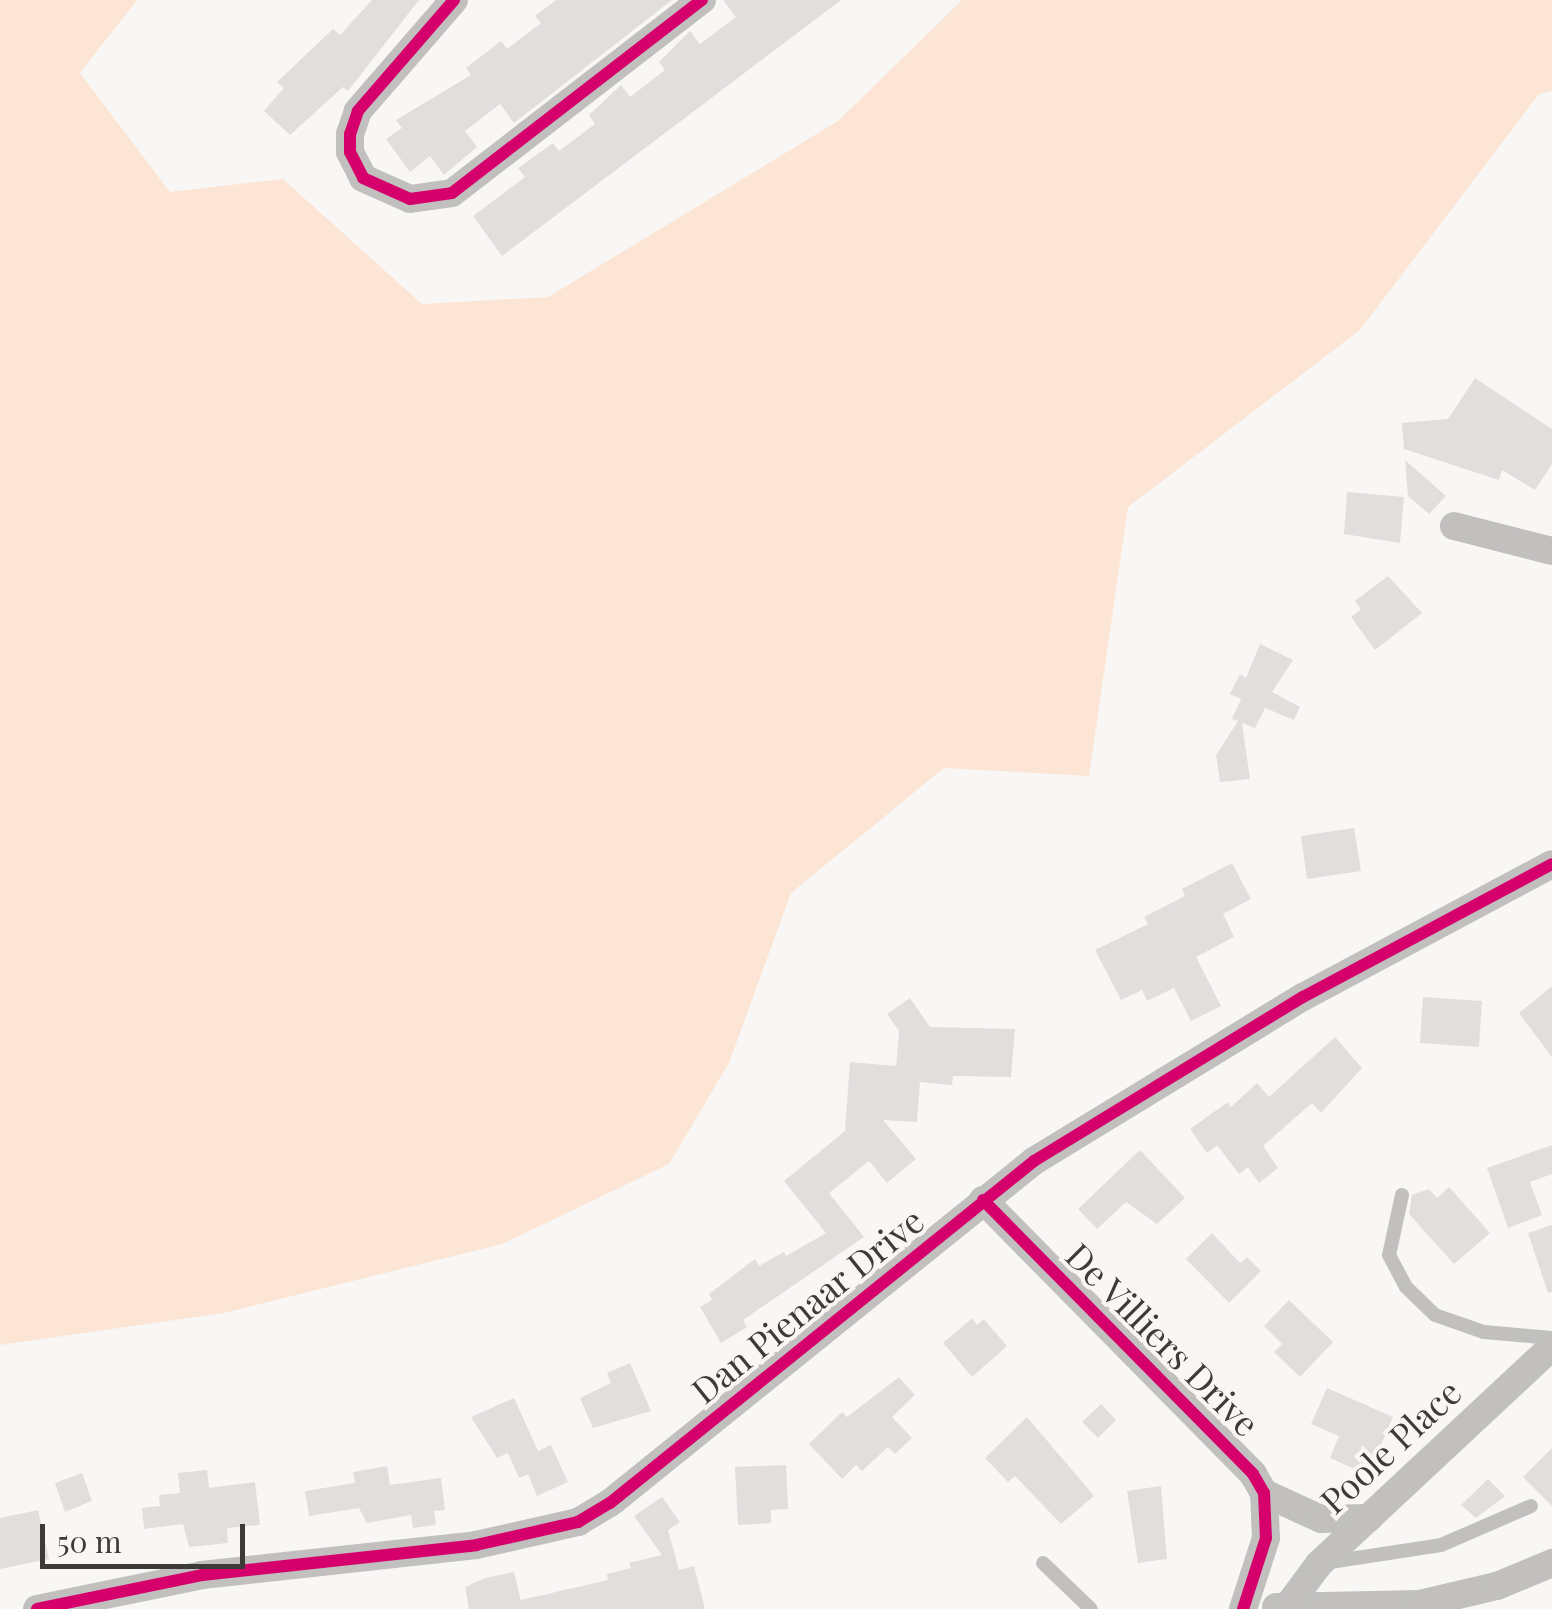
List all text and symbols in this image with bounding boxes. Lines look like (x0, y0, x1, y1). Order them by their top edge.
street label: Dan Pienaar Drive (683, 1199, 931, 1411)
street label: De Villiers Drive (1057, 1233, 1269, 1445)
street label: Poole Place (1311, 1370, 1469, 1522)
scale bar (45, 1504, 250, 1566)
text: 50 m (57, 1521, 122, 1561)

